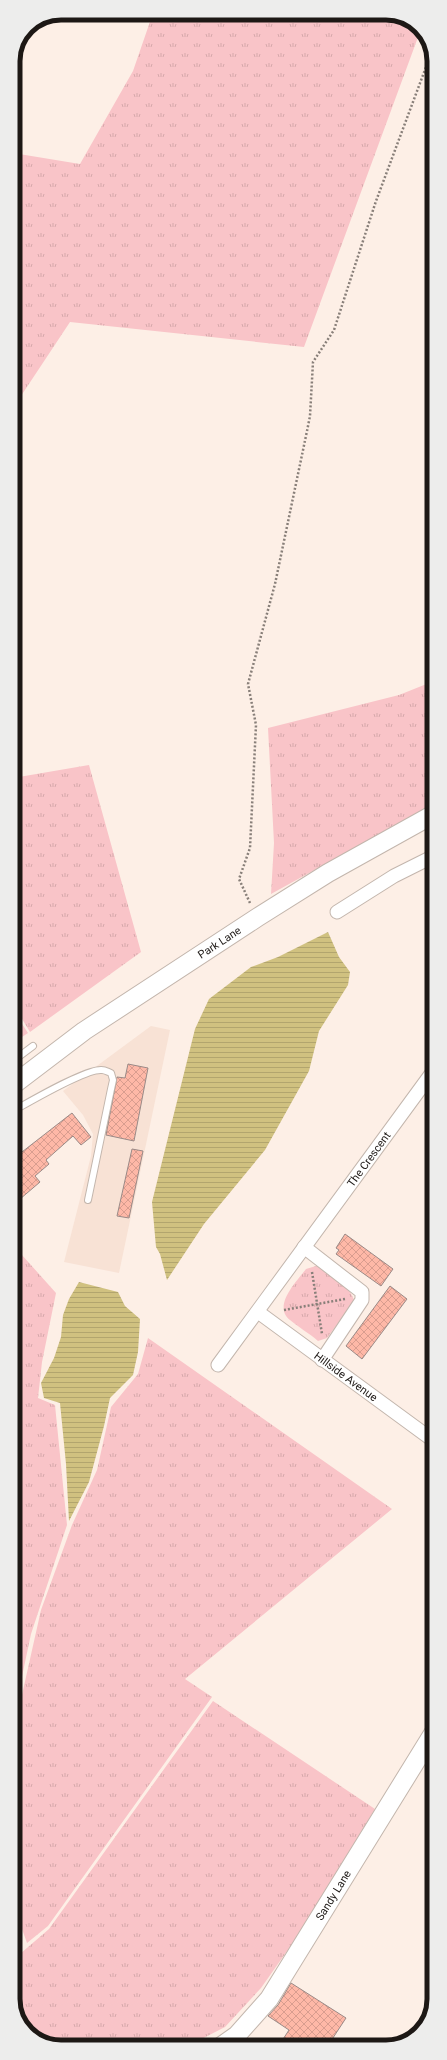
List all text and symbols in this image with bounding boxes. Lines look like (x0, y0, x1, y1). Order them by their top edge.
street label: Park Lane (195, 923, 243, 961)
street label: The Crescent (344, 1129, 393, 1189)
street label: Hillside Avenue (312, 1349, 380, 1404)
street label: Sandy Lane (313, 1868, 354, 1923)

